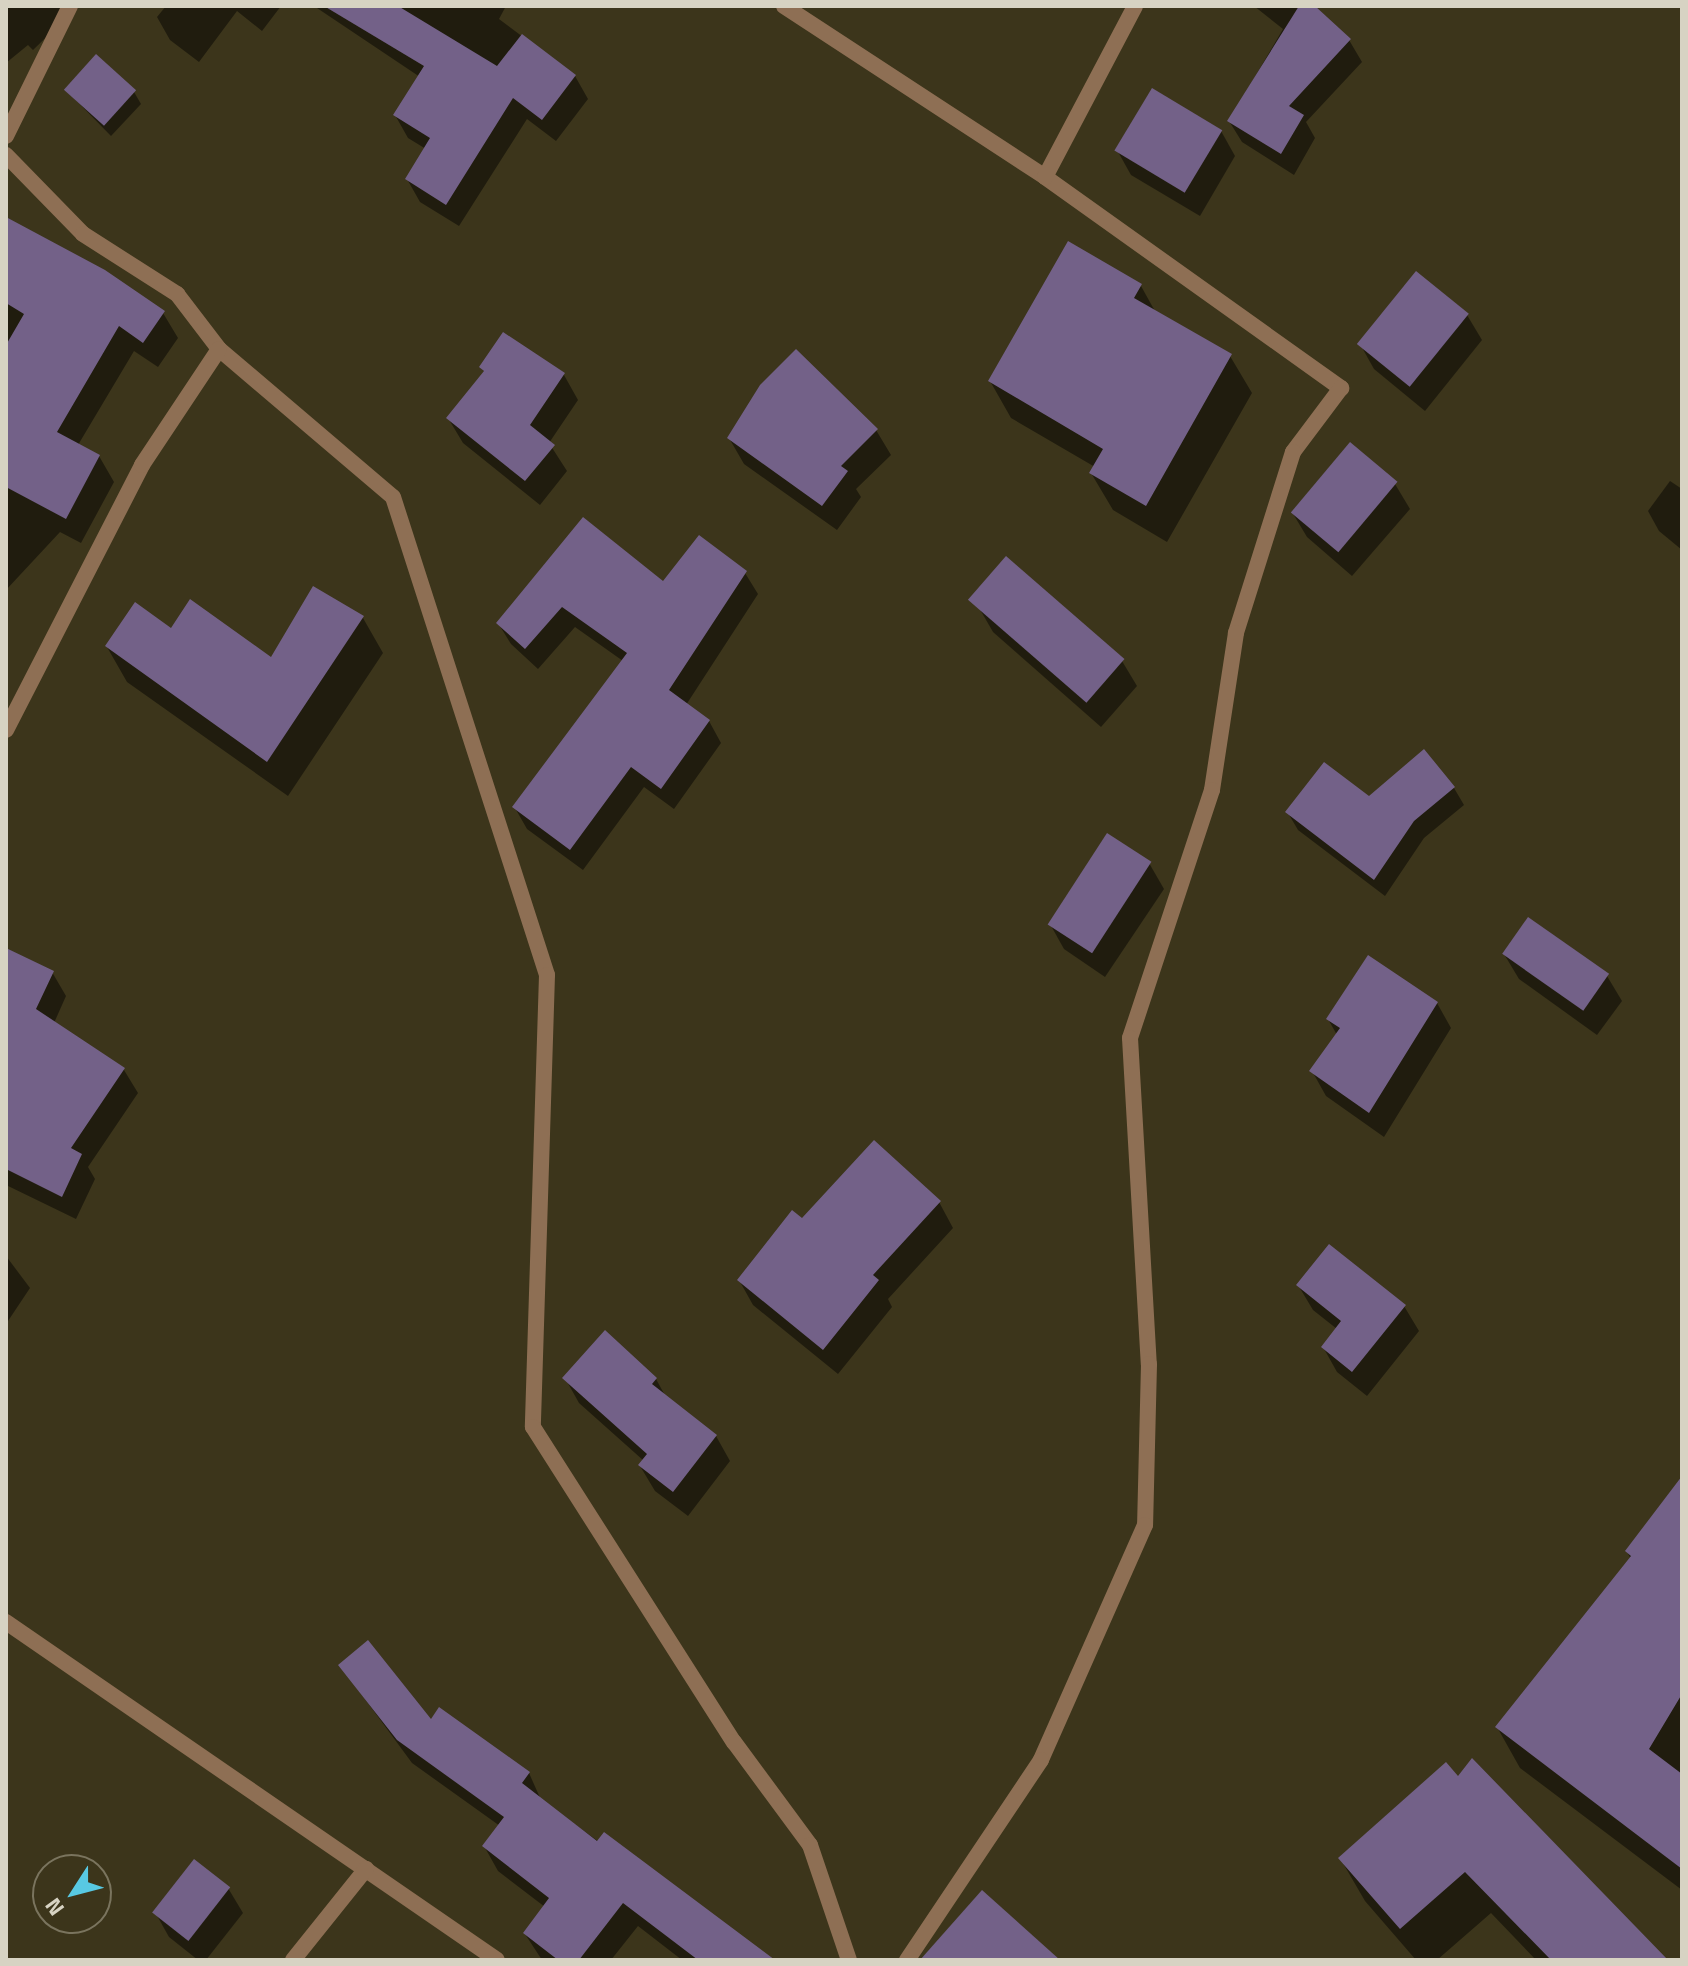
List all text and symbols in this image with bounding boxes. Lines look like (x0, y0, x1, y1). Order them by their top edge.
north arrow (32, 1854, 112, 1934)
text: N (36, 1891, 72, 1923)

